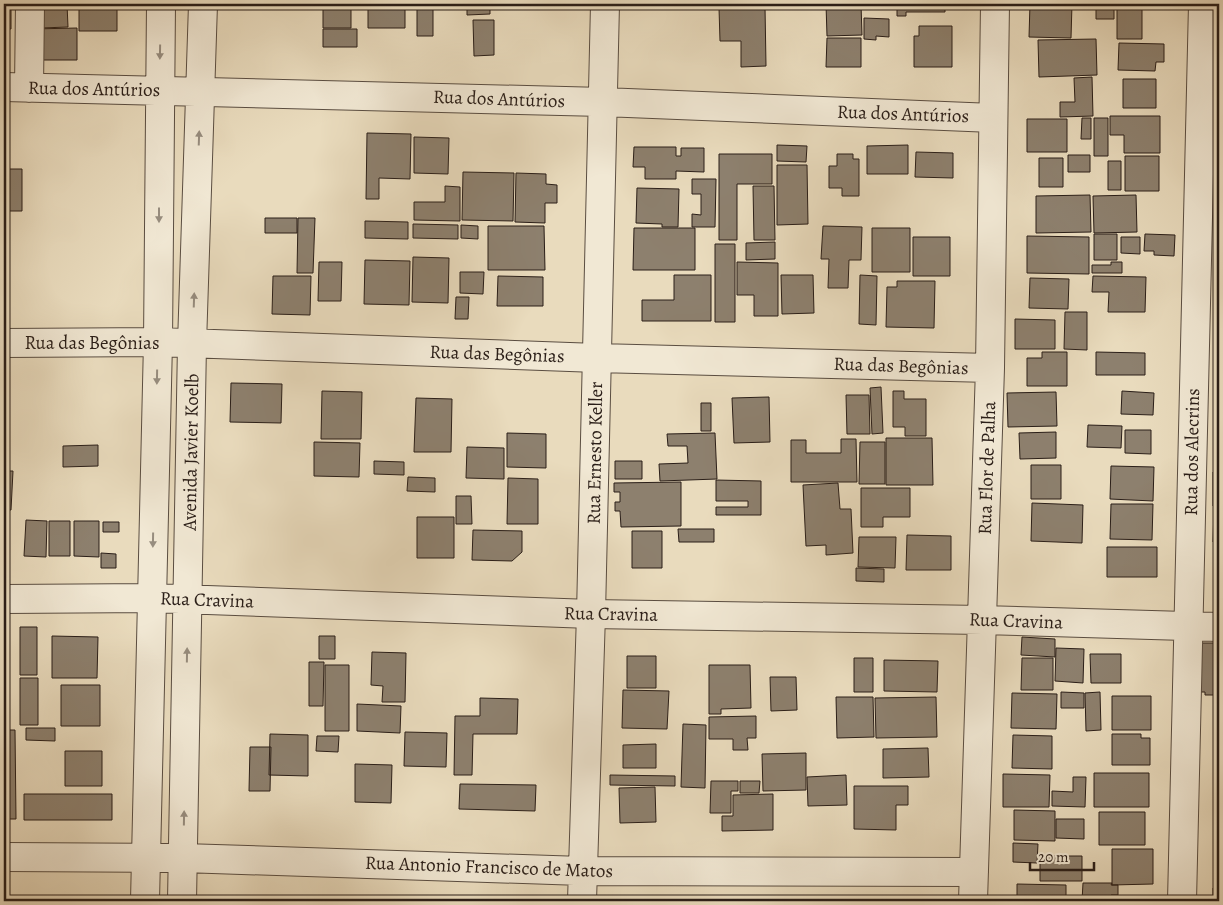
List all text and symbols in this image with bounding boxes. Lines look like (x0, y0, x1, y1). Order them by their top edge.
one-way arrow (156, 45, 164, 61)
street label: Rua dos Antúrios (28, 75, 160, 103)
street label: Rua dos Antúrios (432, 84, 566, 114)
street label: Rua dos Antúrios (836, 99, 970, 129)
one-way arrow (195, 129, 203, 145)
one-way arrow (155, 207, 163, 223)
one-way arrow (190, 292, 198, 308)
street label: Rua das Begônias (24, 330, 160, 356)
street label: Rua das Begônias (429, 339, 565, 369)
street label: Rua das Begônias (833, 351, 969, 381)
one-way arrow (153, 370, 161, 386)
street label: Avenida Javier Koelb (177, 373, 205, 532)
street label: Rua Ernesto Keller (581, 381, 609, 525)
street label: Rua dos Alecrins (1178, 388, 1206, 516)
street label: Rua Flor de Palha (972, 401, 1002, 535)
one-way arrow (149, 532, 157, 548)
street label: Rua Cravina (160, 585, 255, 615)
street label: Rua Cravina (564, 600, 658, 628)
street label: Rua Cravina (969, 606, 1064, 636)
one-way arrow (183, 647, 191, 663)
one-way arrow (180, 809, 188, 825)
scale bar (1030, 840, 1094, 872)
text: 20 m (1038, 847, 1069, 867)
street label: Rua Antonio Francisco de Matos (365, 850, 613, 884)

